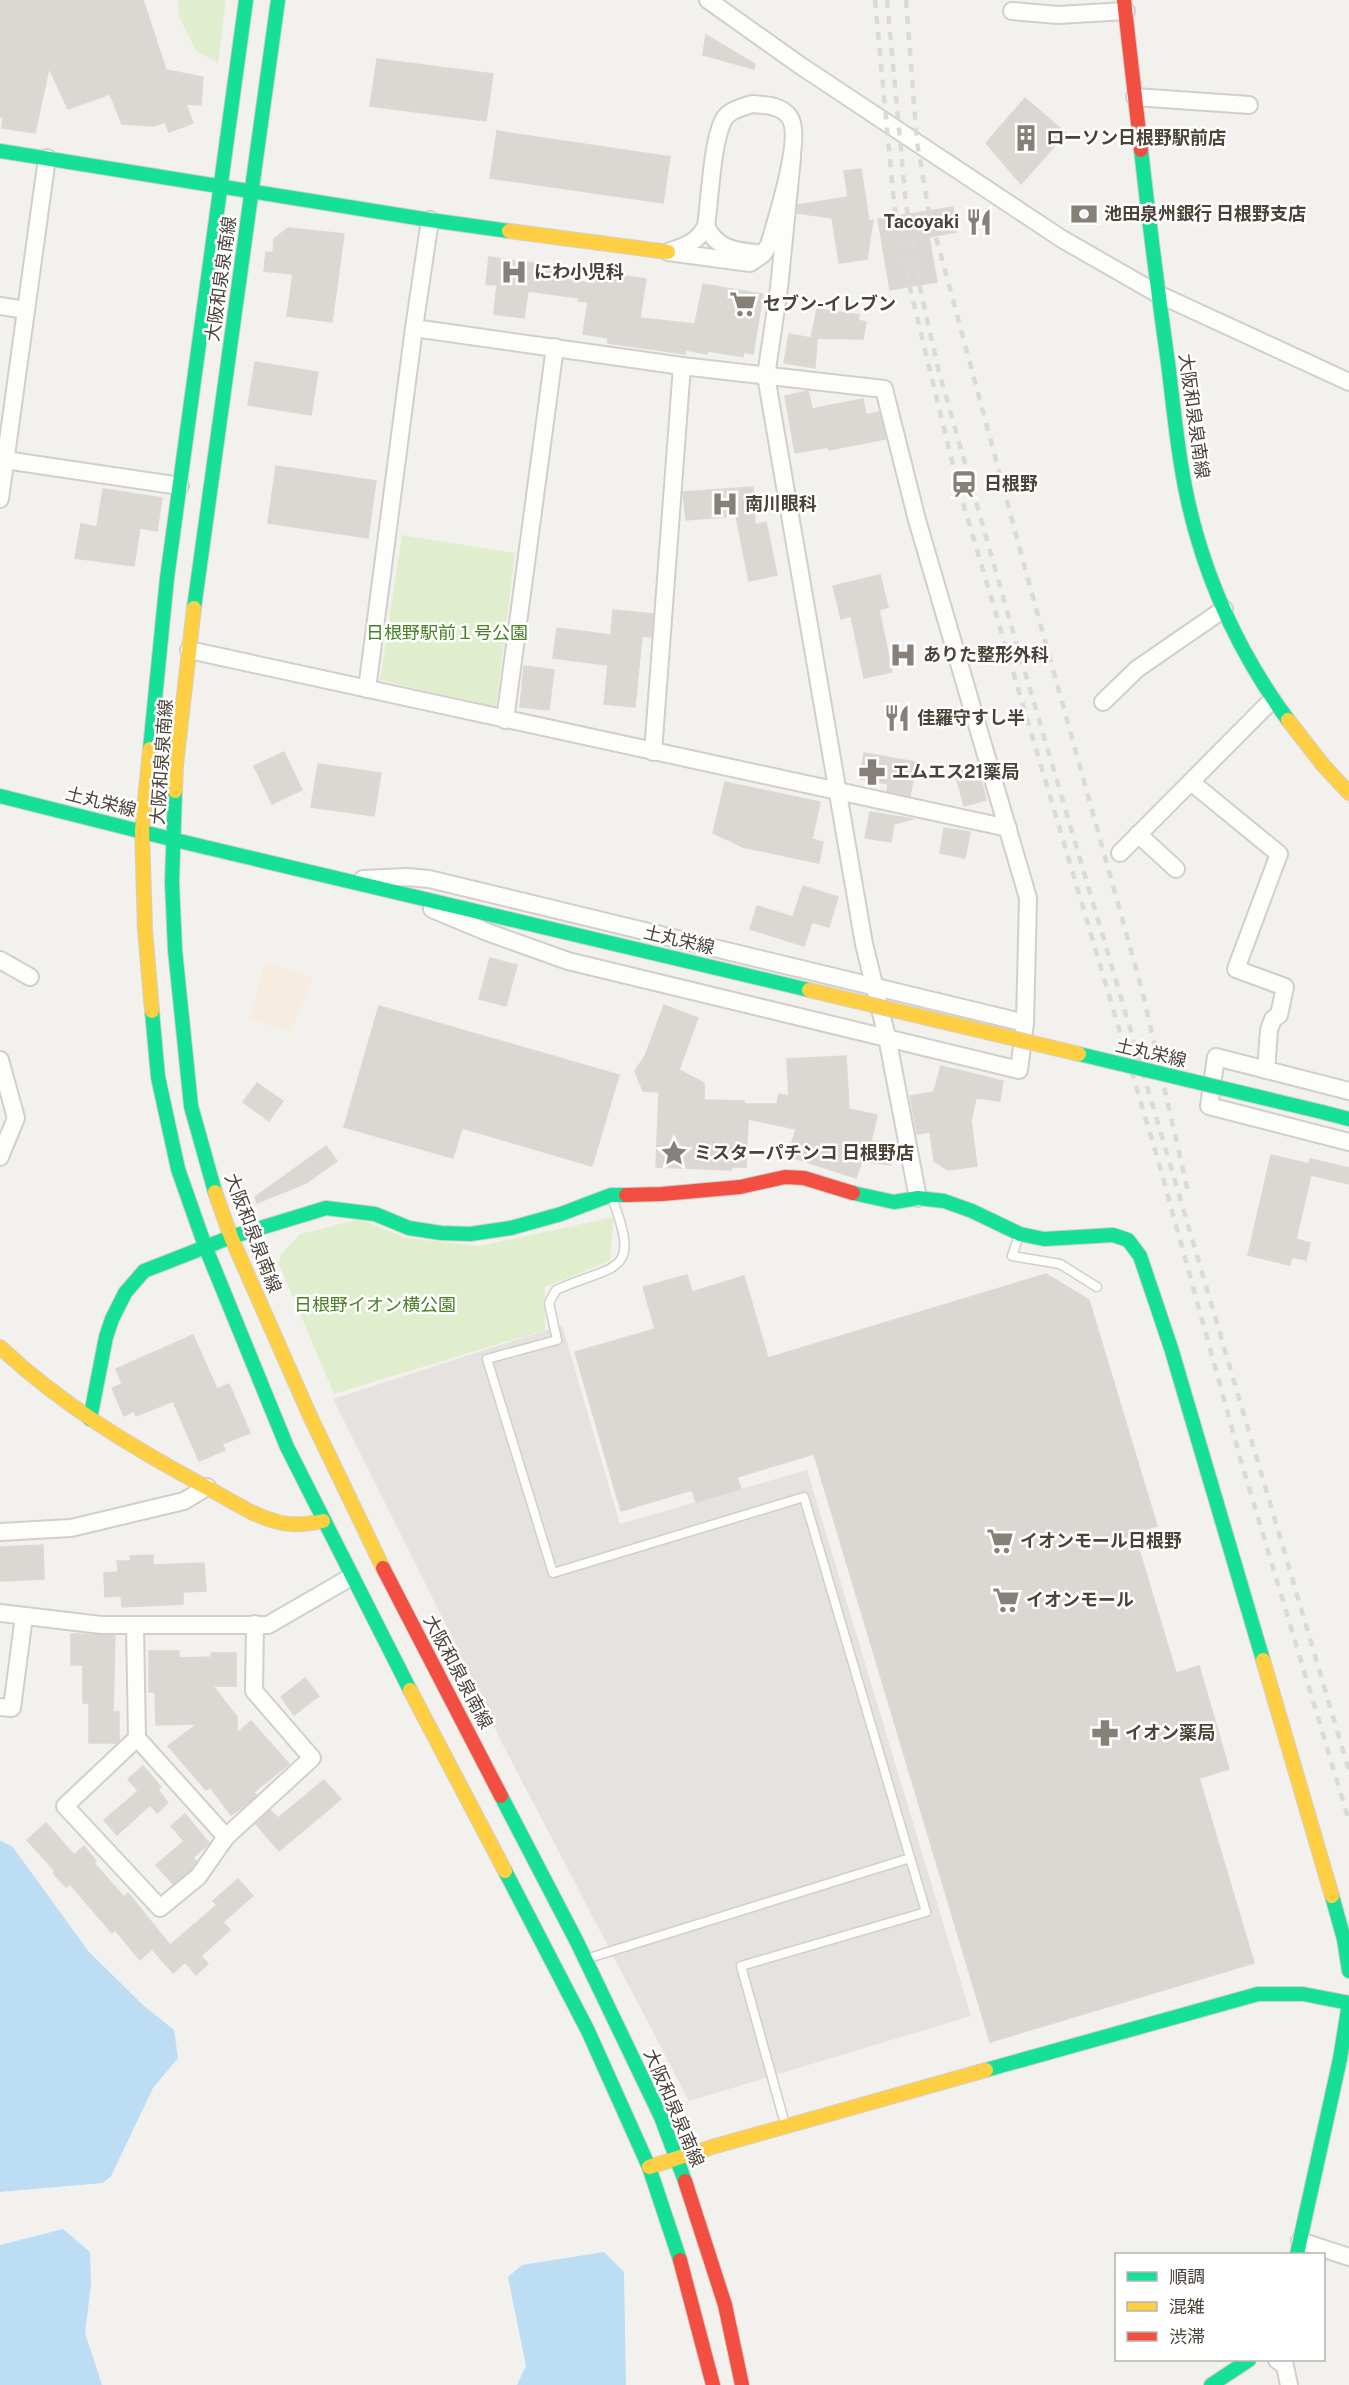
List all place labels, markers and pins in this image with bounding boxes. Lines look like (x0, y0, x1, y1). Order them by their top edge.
building icon: ローソン日根野駅前店 (1011, 123, 1041, 153)
place label: ローソン日根野駅前店 (1046, 127, 1226, 148)
bank icon: 池田泉州銀行 日根野支店 (1069, 199, 1099, 229)
place label: 池田泉州銀行 日根野支店 (1104, 203, 1306, 224)
restaurant icon: Tacoyaki (964, 207, 994, 237)
place label: Tacoyaki (884, 211, 959, 232)
hospital icon: にわ小児科 (499, 257, 529, 287)
place label: にわ小児科 (534, 261, 624, 282)
supermarket icon: セブン-イレブン (728, 289, 758, 319)
place label: セブン-イレブン (763, 293, 896, 314)
station icon: 日根野 (949, 469, 979, 499)
place label: 日根野 (984, 473, 1038, 494)
hospital icon: 南川眼科 (710, 489, 740, 519)
place label: 南川眼科 (745, 493, 817, 514)
hospital icon: ありた整形外科 (888, 640, 918, 670)
place label: ありた整形外科 (923, 644, 1049, 665)
restaurant icon: 佳羅守すし半 (882, 703, 912, 733)
place label: 佳羅守すし半 (917, 707, 1025, 728)
pharmacy icon: エムエス21薬局 (857, 757, 887, 787)
place label: エムエス21薬局 (892, 761, 1019, 782)
place icon: ミスターパチンコ 日根野店 (659, 1138, 689, 1168)
place label: ミスターパチンコ 日根野店 (694, 1142, 914, 1163)
supermarket icon: イオンモール日根野 (985, 1526, 1015, 1556)
place label: イオンモール日根野 (1020, 1530, 1182, 1551)
supermarket icon: イオンモール (991, 1585, 1021, 1615)
place label: イオンモール (1026, 1589, 1134, 1610)
pharmacy icon: イオン薬局 (1090, 1718, 1120, 1748)
place label: イオン薬局 (1125, 1722, 1215, 1743)

